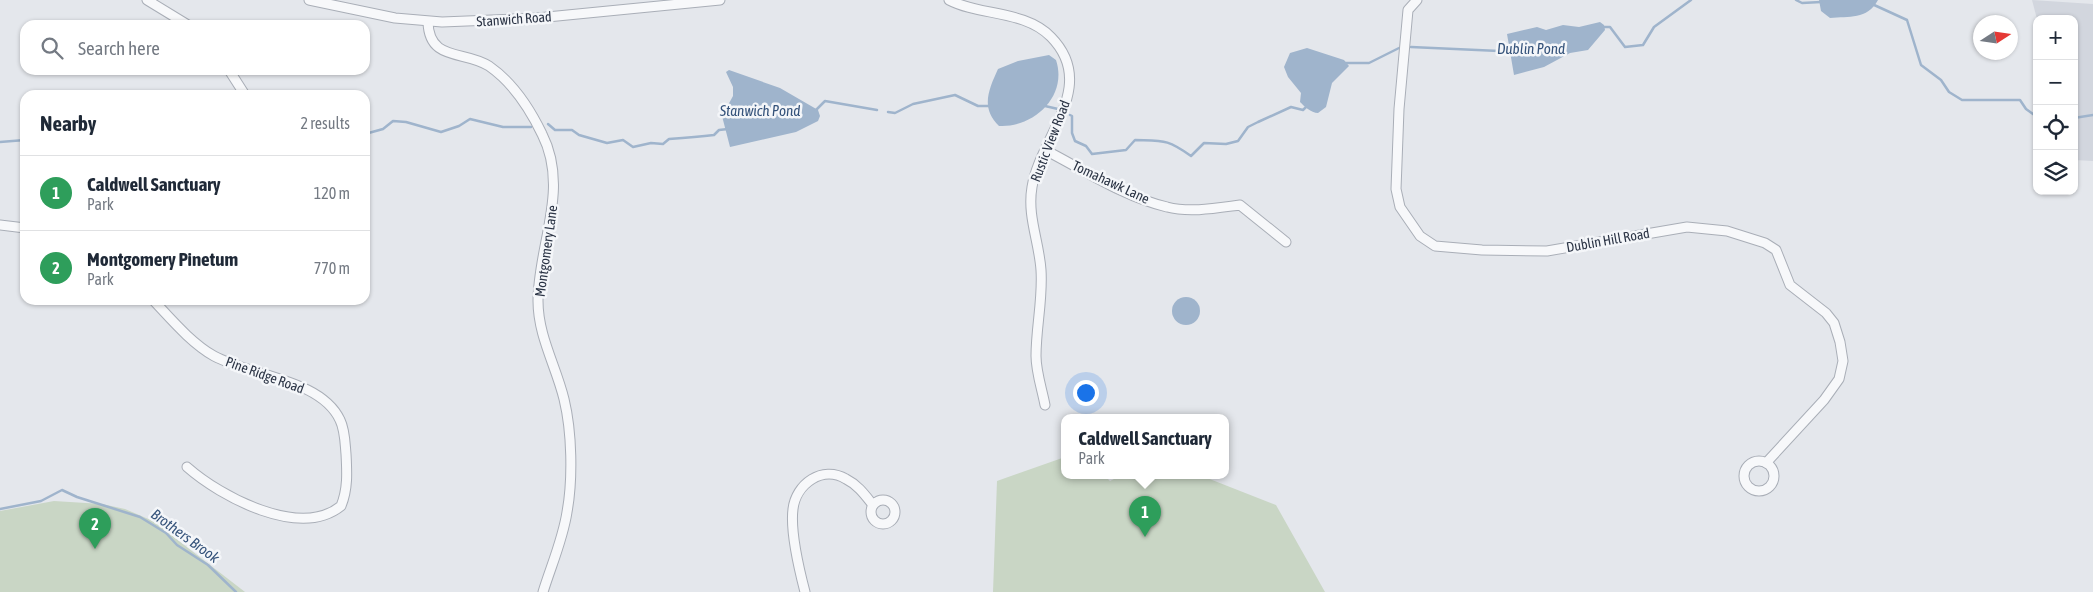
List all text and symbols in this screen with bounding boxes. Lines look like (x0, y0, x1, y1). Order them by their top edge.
street label: Stanwich Road (476, 8, 552, 30)
north arrow (1973, 15, 2018, 60)
map controls (2033, 15, 2078, 195)
button: + (2033, 15, 2078, 60)
search box (20, 20, 370, 75)
icon: search (38, 34, 66, 62)
text: Search here (78, 37, 160, 59)
water label: Dublin Pond (1497, 40, 1565, 57)
button: − (2033, 60, 2078, 105)
street label: Rustic View Road (1027, 98, 1073, 184)
water label: Stanwich Pond (719, 102, 800, 119)
button: locate (2033, 105, 2078, 150)
text: Nearby (40, 111, 96, 135)
text: 2 results (300, 114, 350, 132)
button: layers (2033, 150, 2078, 195)
street label: Tomahawk Lane (1070, 157, 1152, 207)
text: Caldwell Sanctuary (87, 173, 221, 195)
text: 1 (52, 184, 60, 202)
text: 120 m (314, 184, 350, 202)
text: Park (87, 195, 114, 213)
street label: Montgomery Lane (532, 204, 560, 298)
street label: Dublin Hill Road (1565, 225, 1651, 255)
text: Montgomery Pinetum (87, 248, 238, 270)
text: 2 (52, 259, 60, 277)
text: 770 m (314, 259, 350, 277)
text: Park (87, 270, 114, 288)
street label: Pine Ridge Road (224, 353, 306, 397)
your location (1073, 380, 1099, 406)
popup (1061, 414, 1229, 479)
text: Caldwell Sanctuary (1078, 427, 1212, 449)
text: Park (1078, 449, 1105, 467)
pin: 1 (1129, 496, 1161, 537)
water label: Brothers Brook (148, 505, 223, 566)
pin: 2 (79, 508, 111, 549)

